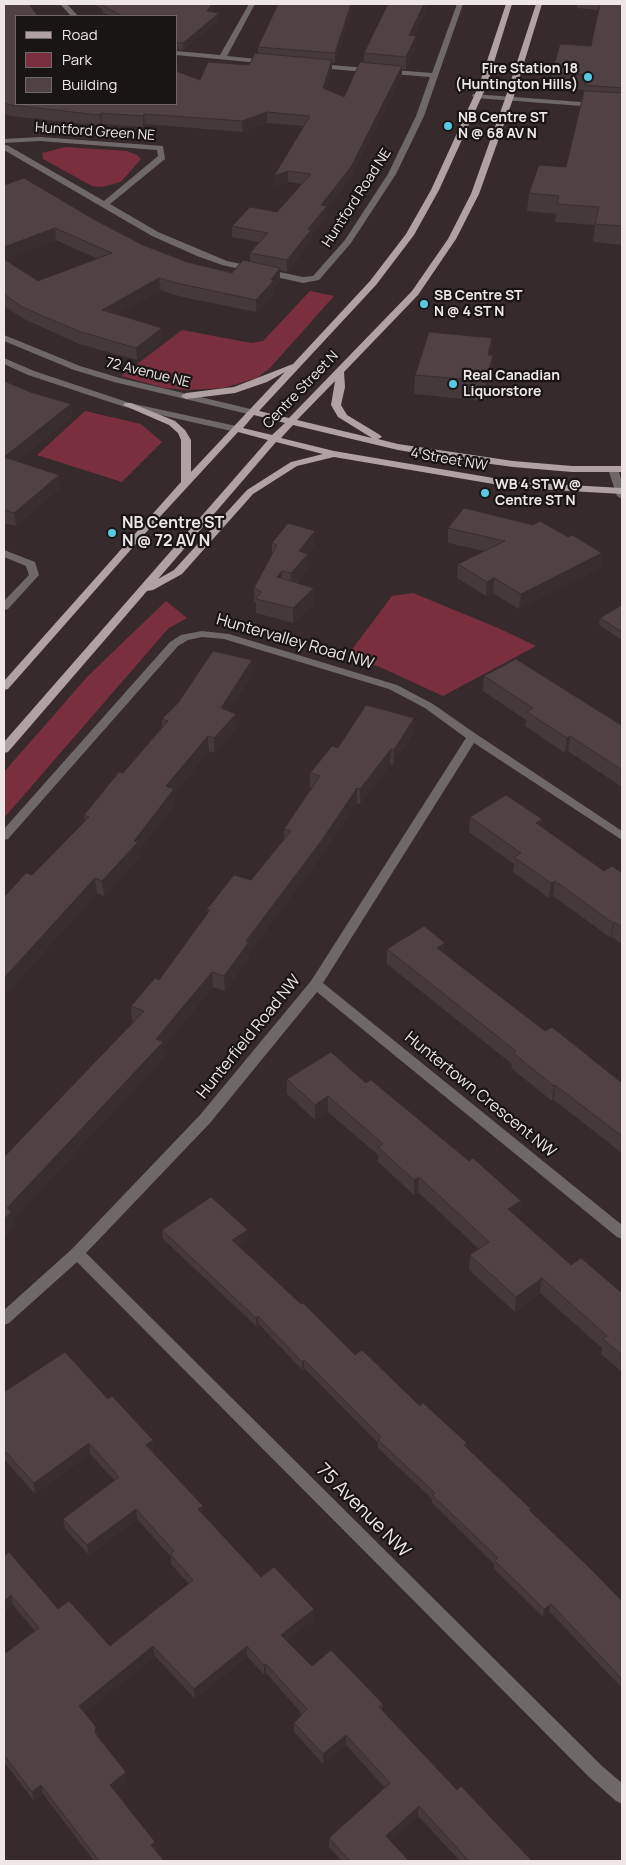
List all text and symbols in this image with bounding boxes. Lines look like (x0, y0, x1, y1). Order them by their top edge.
legend (15, 15, 178, 105)
text: Road (62, 24, 98, 45)
text: Park (62, 49, 92, 70)
place label: Fire Station 18 (Huntington Hills) (455, 61, 578, 94)
marker: Fire Station 18 (Huntington Hills) (582, 71, 594, 83)
text: Building (62, 74, 117, 95)
place label: NB Centre ST N @ 68 AV N (458, 110, 547, 142)
street label: Huntford Green NE (34, 119, 156, 145)
marker: NB Centre ST N @ 68 AV N (442, 120, 454, 132)
street label: Huntford Road NE (319, 145, 395, 251)
place label: SB Centre ST N @ 4 ST N (434, 288, 523, 321)
marker: SB Centre ST N @ 4 ST N (418, 298, 430, 310)
street label: Centre Street N (260, 348, 342, 432)
street label: 72 Avenue NE (104, 354, 192, 392)
place label: Real Canadian Liquorstore (463, 368, 560, 401)
marker: Real Canadian Liquorstore (447, 378, 459, 390)
street label: 4 Street NW (409, 445, 489, 475)
place label: WB 4 ST W @ Centre ST N (495, 477, 581, 510)
marker: WB 4 ST W @ Centre ST N (479, 487, 491, 499)
place label: NB Centre ST N @ 72 AV N (122, 514, 224, 552)
marker: NB Centre ST N @ 72 AV N (106, 527, 118, 539)
street label: Huntervalley Road NW (214, 610, 376, 674)
street label: Hunterfield Road NW (193, 971, 305, 1103)
street label: Huntertown Crescent NW (401, 1028, 559, 1162)
street label: 75 Avenue NW (311, 1459, 415, 1563)

